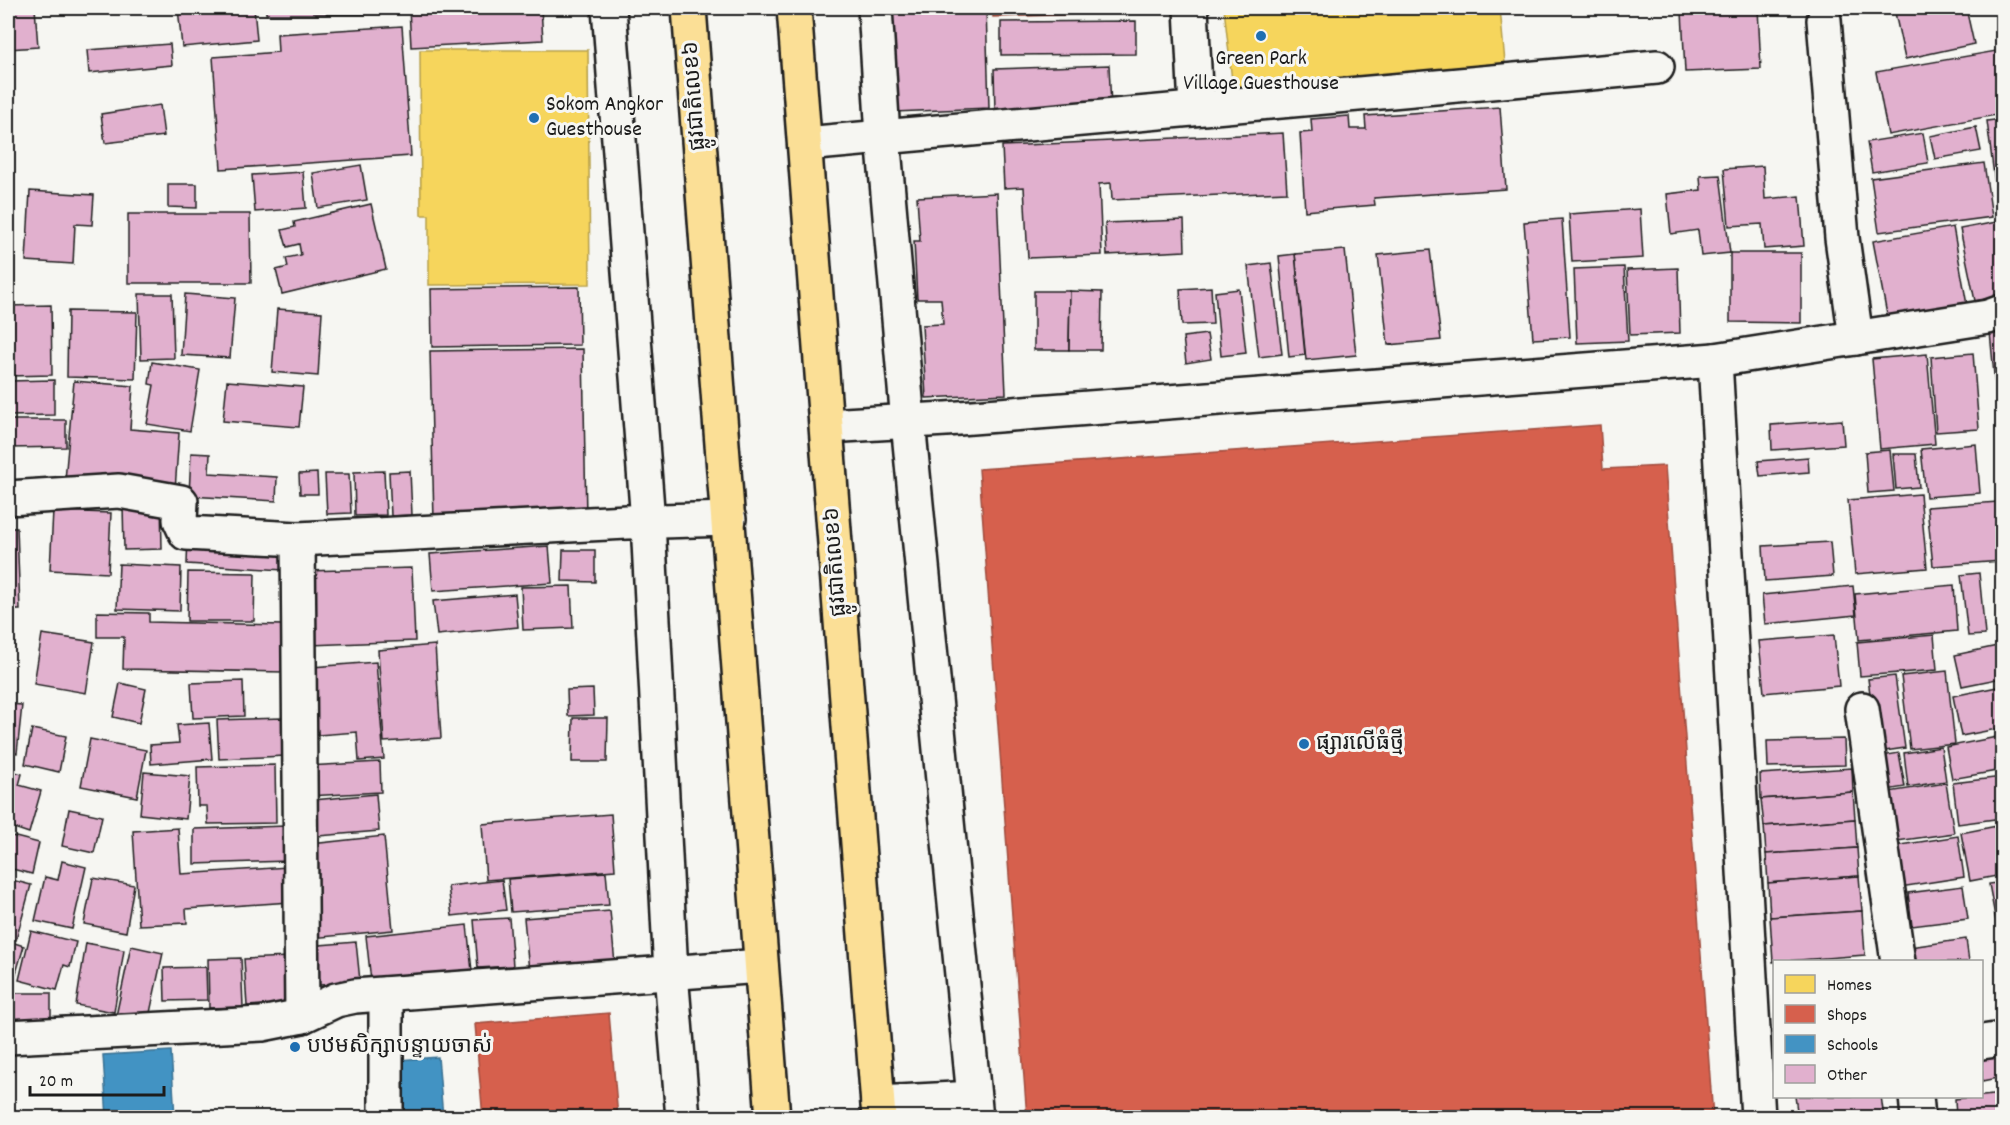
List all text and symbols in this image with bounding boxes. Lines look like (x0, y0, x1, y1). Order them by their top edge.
marker: Green Park Village Guesthouse (1254, 29, 1268, 43)
street label: ផ្លូវជាតិលេខ៦ (677, 40, 717, 152)
place label: Green Park Village Guesthouse (1183, 44, 1339, 100)
place label: Sokom Angkor Guesthouse (546, 90, 664, 146)
marker: Sokom Angkor Guesthouse (527, 111, 541, 125)
street label: ផ្លូវជាតិលេខ៦ (818, 506, 858, 618)
place label: ផ្សារលើធំថ្មី (1316, 728, 1404, 760)
marker: ផ្សារលើធំថ្មី (1297, 737, 1311, 751)
legend (1773, 960, 1983, 1098)
text: Homes (1827, 974, 1872, 999)
text: Shops (1827, 1004, 1867, 1029)
place label: បឋមសិក្សាបន្ទាយចាស់ (307, 1032, 492, 1063)
text: Schools (1827, 1034, 1878, 1059)
marker: បឋមសិក្សាបន្ទាយចាស់ (288, 1040, 302, 1054)
scale bar (30, 1059, 164, 1097)
text: Other (1827, 1064, 1867, 1089)
text: 20 m (39, 1070, 73, 1095)

